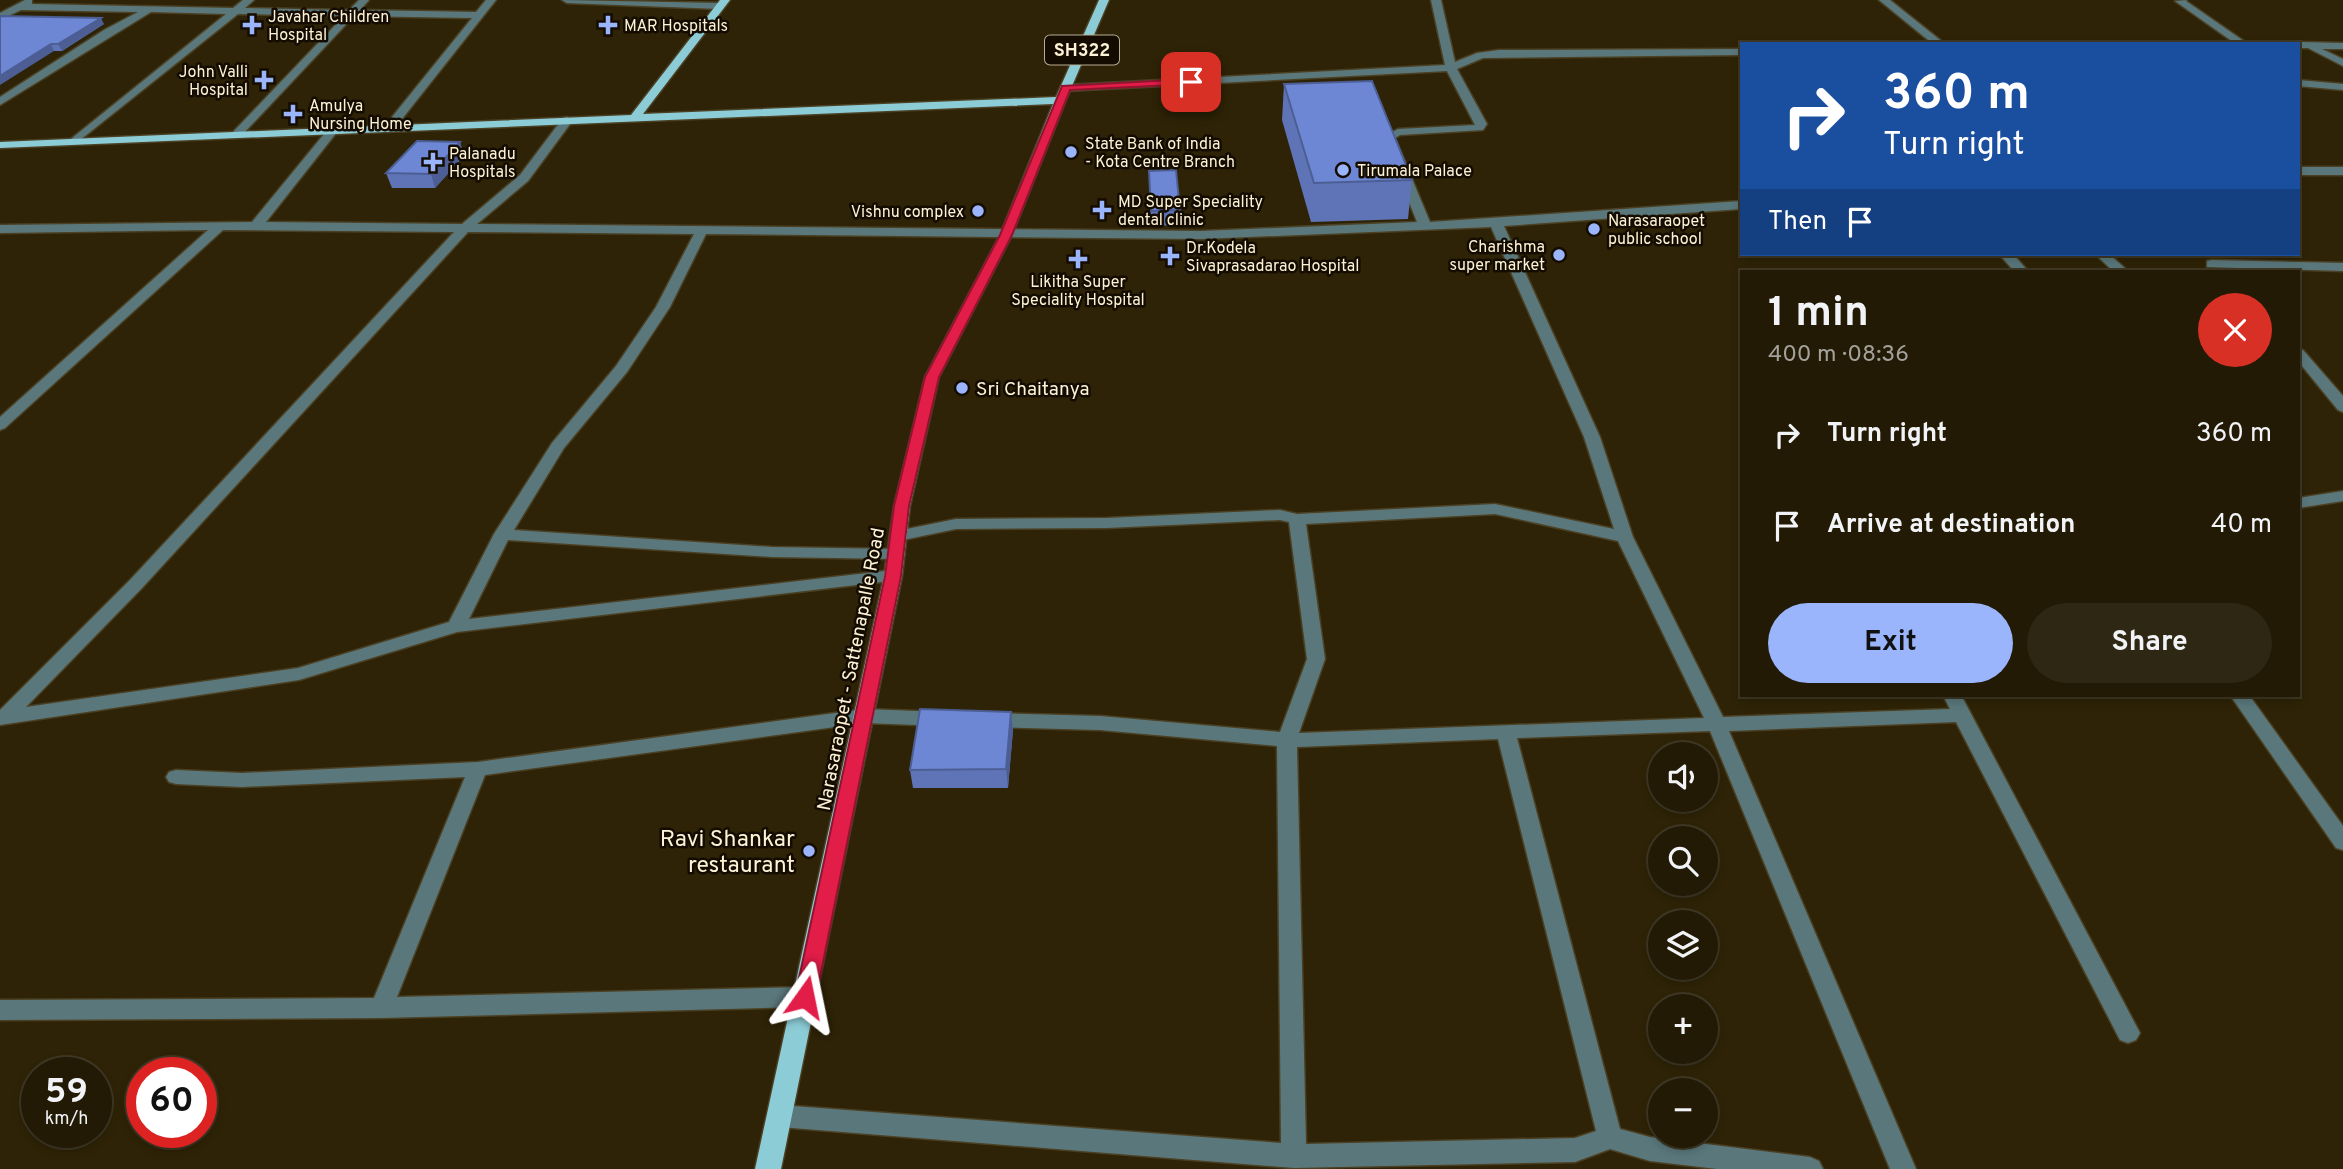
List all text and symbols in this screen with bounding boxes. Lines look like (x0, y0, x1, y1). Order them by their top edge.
place label: Javahar Children Hospital (268, 8, 389, 46)
marker: Javahar Children Hospital (242, 15, 262, 35)
marker: MAR Hospitals (598, 15, 618, 35)
place label: MAR Hospitals (624, 17, 728, 37)
road number: SH322 (1045, 36, 1119, 64)
pin (1161, 52, 1221, 112)
place label: John Valli Hospital (179, 63, 248, 101)
icon: arrive (1172, 63, 1210, 101)
text: 360 m (1883, 65, 2030, 127)
marker: John Valli Hospital (254, 70, 274, 90)
icon: right (1768, 70, 1859, 161)
place label: Amulya Nursing Home (309, 97, 412, 135)
marker: Amulya Nursing Home (283, 104, 303, 124)
text: Turn right (1883, 126, 2025, 166)
place label: State Bank of India - Kota Centre Branch (1085, 135, 1235, 173)
marker: State Bank of India - Kota Centre Branch (1063, 144, 1079, 160)
place label: Palanadu Hospitals (449, 145, 516, 183)
marker: Palanadu Hospitals (423, 152, 443, 172)
marker: Tirumala Palace (1335, 162, 1351, 178)
place label: Tirumala Palace (1357, 162, 1472, 182)
place label: MD Super Speciality dental clinic (1118, 193, 1263, 231)
marker: MD Super Speciality dental clinic (1092, 200, 1112, 220)
place label: Vishnu complex (851, 203, 964, 223)
marker: Vishnu complex (970, 203, 986, 219)
icon: arrive (1841, 203, 1879, 241)
text: Then (1768, 206, 1827, 239)
place label: Narasaraopet public school (1608, 212, 1705, 250)
marker: Narasaraopet public school (1586, 221, 1602, 237)
place label: Charishma super market (1450, 238, 1545, 276)
place label: Dr.Kodela Sivaprasadarao Hospital (1186, 239, 1359, 277)
marker: Dr.Kodela Sivaprasadarao Hospital (1160, 246, 1180, 266)
marker: Charishma super market (1551, 247, 1567, 263)
marker: Likitha Super Speciality Hospital (1068, 249, 1088, 269)
place label: Likitha Super Speciality Hospital (1011, 273, 1145, 311)
text: 1 min (1768, 288, 1869, 341)
button: close (2198, 293, 2272, 367)
text: 400 m · 08:36 (1768, 341, 1909, 370)
place label: Sri Chaitanya (976, 378, 1089, 402)
marker: Sri Chaitanya (954, 380, 970, 396)
icon: right (1768, 416, 1806, 454)
text: Turn right (1827, 418, 1947, 451)
text: 360 m (2196, 418, 2272, 451)
icon: arrive (1768, 507, 1806, 545)
text: Arrive at destination (1827, 509, 2075, 542)
text: 40 m (2211, 509, 2272, 542)
street label: Narasaraopet - Sattenapalle Road (813, 526, 891, 813)
button: Exit (1768, 603, 2013, 683)
button: Share (2027, 603, 2272, 683)
map controls (1648, 742, 1718, 1148)
button: sound (1648, 742, 1718, 812)
place label: Ravi Shankar restaurant (660, 826, 795, 881)
button: search (1648, 826, 1718, 896)
marker: Ravi Shankar restaurant (801, 843, 817, 859)
button: layers (1648, 910, 1718, 980)
position arrow (768, 960, 842, 1034)
button: + (1648, 994, 1718, 1064)
speed limit sign: 60 (126, 1057, 217, 1148)
text: 59 (45, 1071, 88, 1115)
button: − (1648, 1078, 1718, 1148)
text: km/h (45, 1108, 88, 1131)

